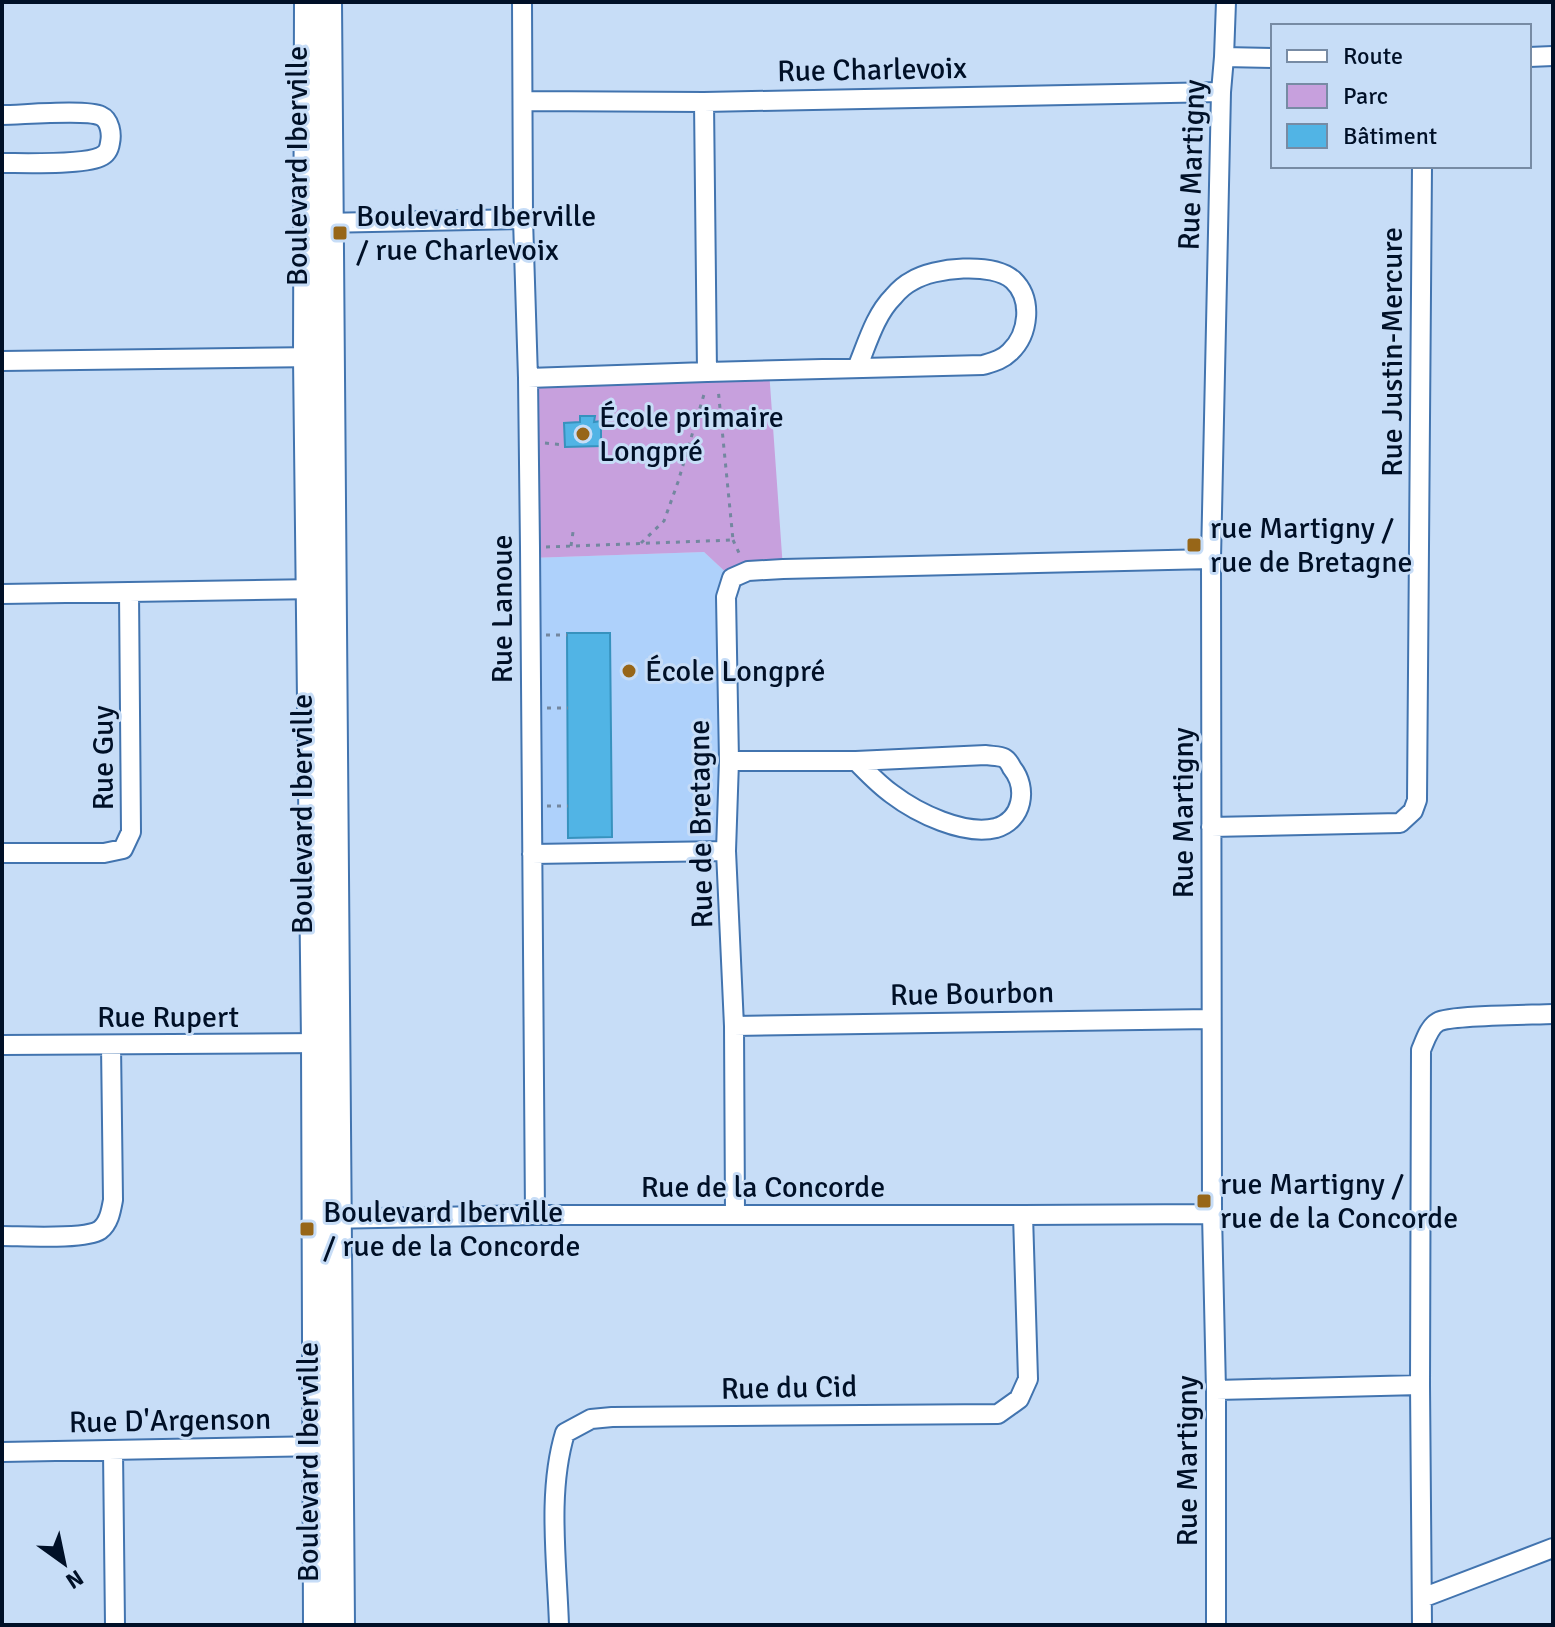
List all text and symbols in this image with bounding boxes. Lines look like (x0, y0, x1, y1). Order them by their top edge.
legend (1271, 24, 1531, 168)
text: Route (1343, 41, 1403, 71)
street label: Boulevard Iberville (279, 46, 316, 286)
street label: Rue Charlevoix (777, 50, 967, 90)
street label: Rue Martigny (1171, 79, 1213, 251)
text: Parc (1343, 81, 1388, 111)
text: Bâtiment (1343, 121, 1437, 151)
place label: Boulevard Iberville / rue Charlevoix (356, 198, 596, 269)
marker: Boulevard Iberville / rue Charlevoix (331, 224, 349, 242)
street label: Rue Justin-Mercure (1374, 227, 1411, 477)
place label: École primaire Longpré (599, 399, 784, 470)
marker: École primaire Longpré (574, 425, 592, 443)
place label: rue Martigny / rue de Bretagne (1210, 510, 1413, 581)
street label: Rue Lanoue (484, 534, 521, 684)
marker: rue Martigny / rue de Bretagne (1185, 536, 1203, 554)
place label: École Longpré (645, 653, 825, 690)
marker: École Longpré (620, 662, 638, 680)
street label: Boulevard Iberville (284, 694, 321, 934)
street label: Rue Guy (85, 705, 122, 811)
street label: Rue de Bretagne (681, 719, 721, 929)
street label: Rue Martigny (1165, 727, 1202, 899)
street label: Rue Bourbon (890, 974, 1054, 1014)
street label: Rue Rupert (97, 999, 239, 1036)
place label: rue Martigny / rue de la Concorde (1220, 1166, 1458, 1237)
street label: Rue de la Concorde (641, 1169, 885, 1206)
marker: rue Martigny / rue de la Concorde (1195, 1192, 1213, 1210)
place label: Boulevard Iberville / rue de la Concorde (323, 1194, 581, 1265)
marker: Boulevard Iberville / rue de la Concorde (298, 1220, 316, 1238)
street label: Boulevard Iberville (290, 1342, 327, 1582)
street label: Rue du Cid (721, 1368, 857, 1408)
street label: Rue Martigny (1169, 1375, 1206, 1547)
street label: Rue D'Argenson (69, 1401, 271, 1441)
north arrow (24, 1523, 104, 1603)
text: N (61, 1564, 88, 1595)

